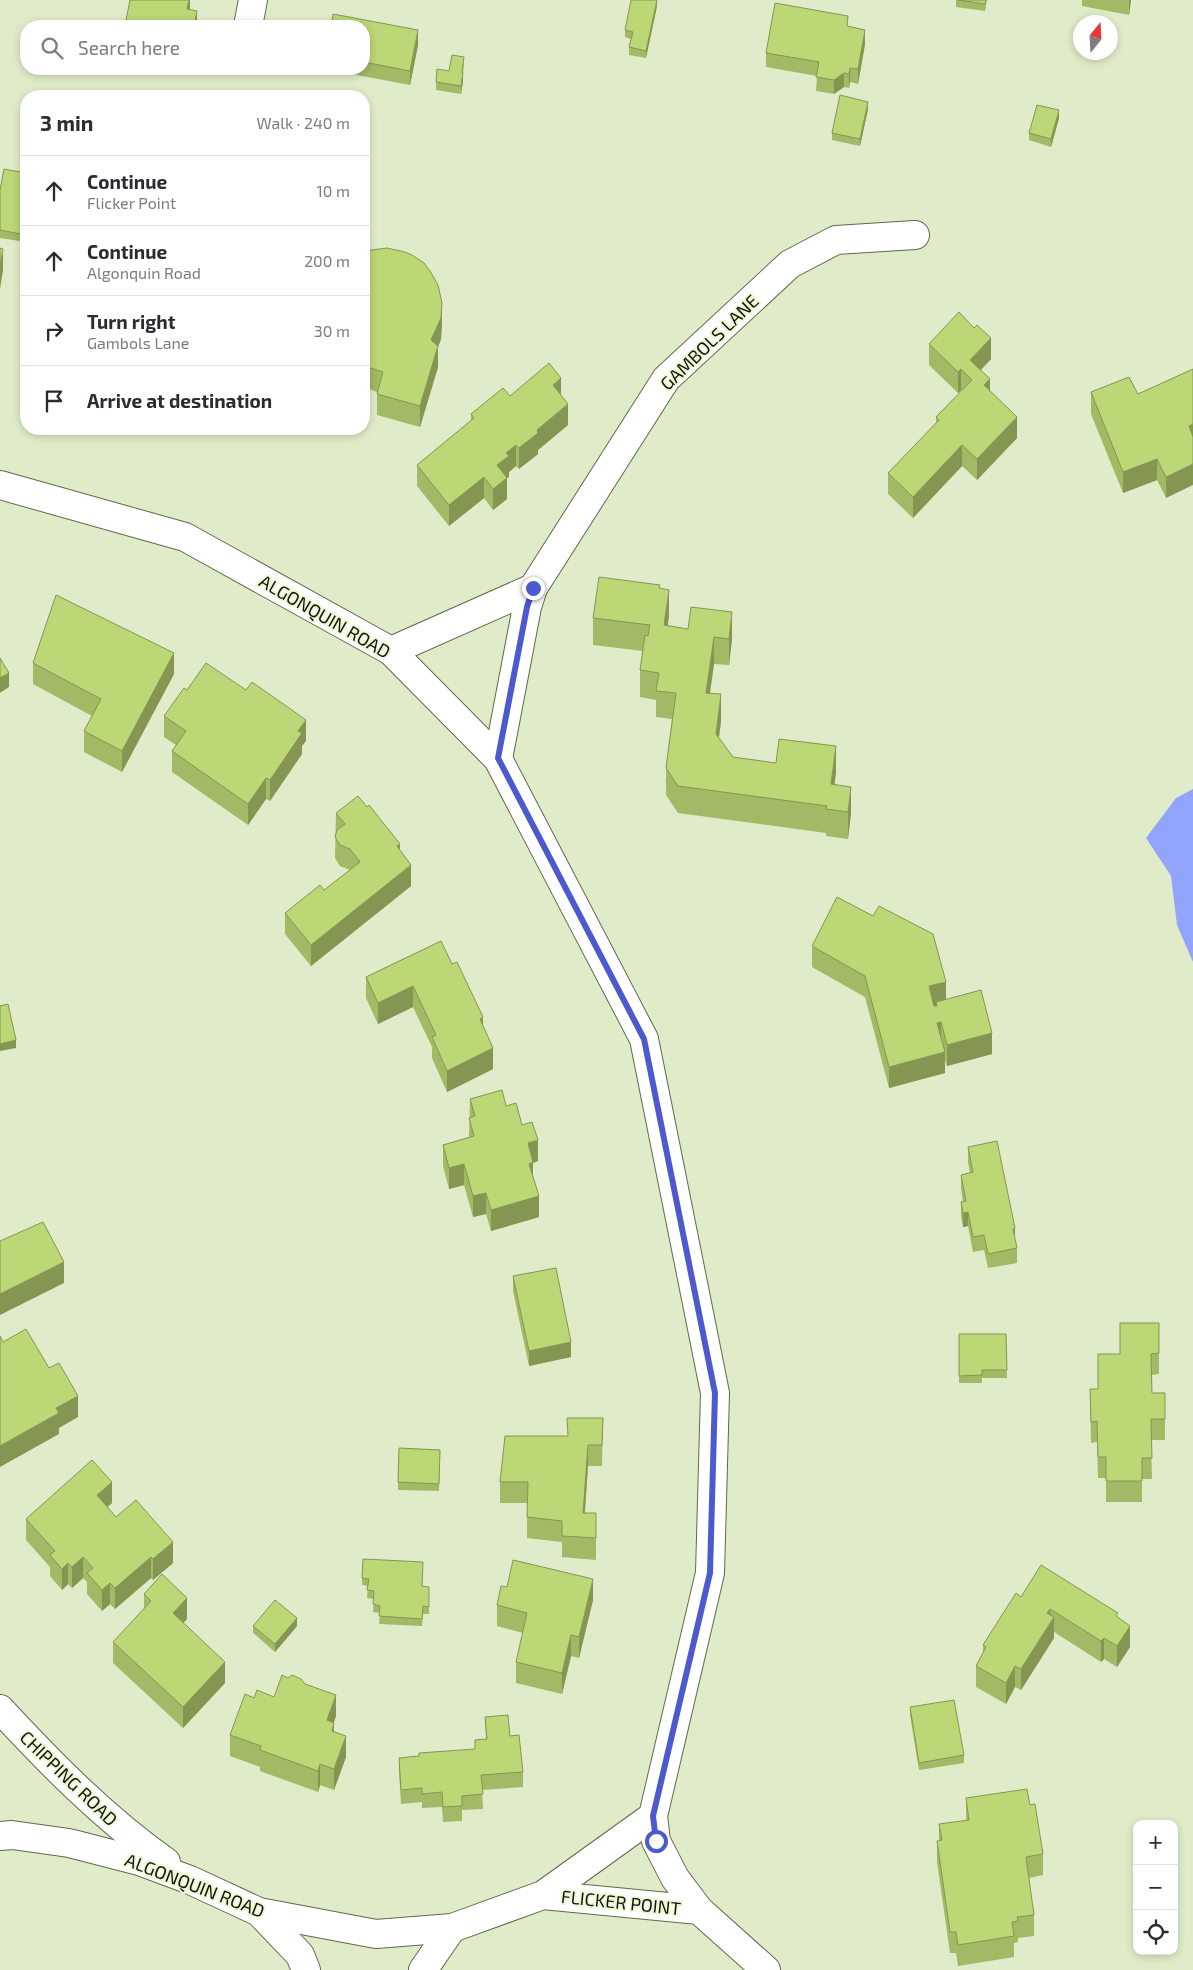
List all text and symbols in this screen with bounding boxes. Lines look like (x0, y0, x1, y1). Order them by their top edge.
north arrow (1073, 15, 1118, 60)
search box (20, 20, 370, 75)
icon: search (38, 34, 66, 62)
text: Search here (78, 36, 180, 59)
text: 3 min (40, 110, 93, 135)
text: Walk · 240 m (257, 113, 350, 132)
text: Continue (87, 170, 167, 193)
icon: ahead (40, 177, 68, 205)
text: 10 m (316, 181, 350, 200)
text: Flicker Point (87, 193, 176, 212)
text: Continue (87, 240, 167, 263)
icon: ahead (40, 247, 68, 275)
text: 200 m (304, 251, 350, 270)
text: Algonquin Road (87, 263, 201, 282)
street label: GAMBOLS LANE (655, 290, 763, 394)
text: Turn right (87, 310, 175, 333)
icon: right (40, 317, 68, 345)
text: 30 m (314, 321, 350, 340)
text: Gambols Lane (87, 333, 189, 352)
icon: arrive (40, 387, 68, 415)
text: Arrive at destination (87, 389, 272, 412)
street label: ALGONQUIN ROAD (255, 570, 395, 662)
route end (522, 577, 545, 600)
street label: CHIPPING ROAD (16, 1726, 122, 1830)
map controls (1133, 1820, 1178, 1955)
button: + (1133, 1820, 1178, 1865)
route start (645, 1830, 668, 1853)
street label: ALGONQUIN ROAD (122, 1848, 268, 1922)
button: − (1133, 1865, 1178, 1910)
street label: FLICKER POINT (560, 1885, 682, 1919)
button: locate (1133, 1910, 1178, 1955)

